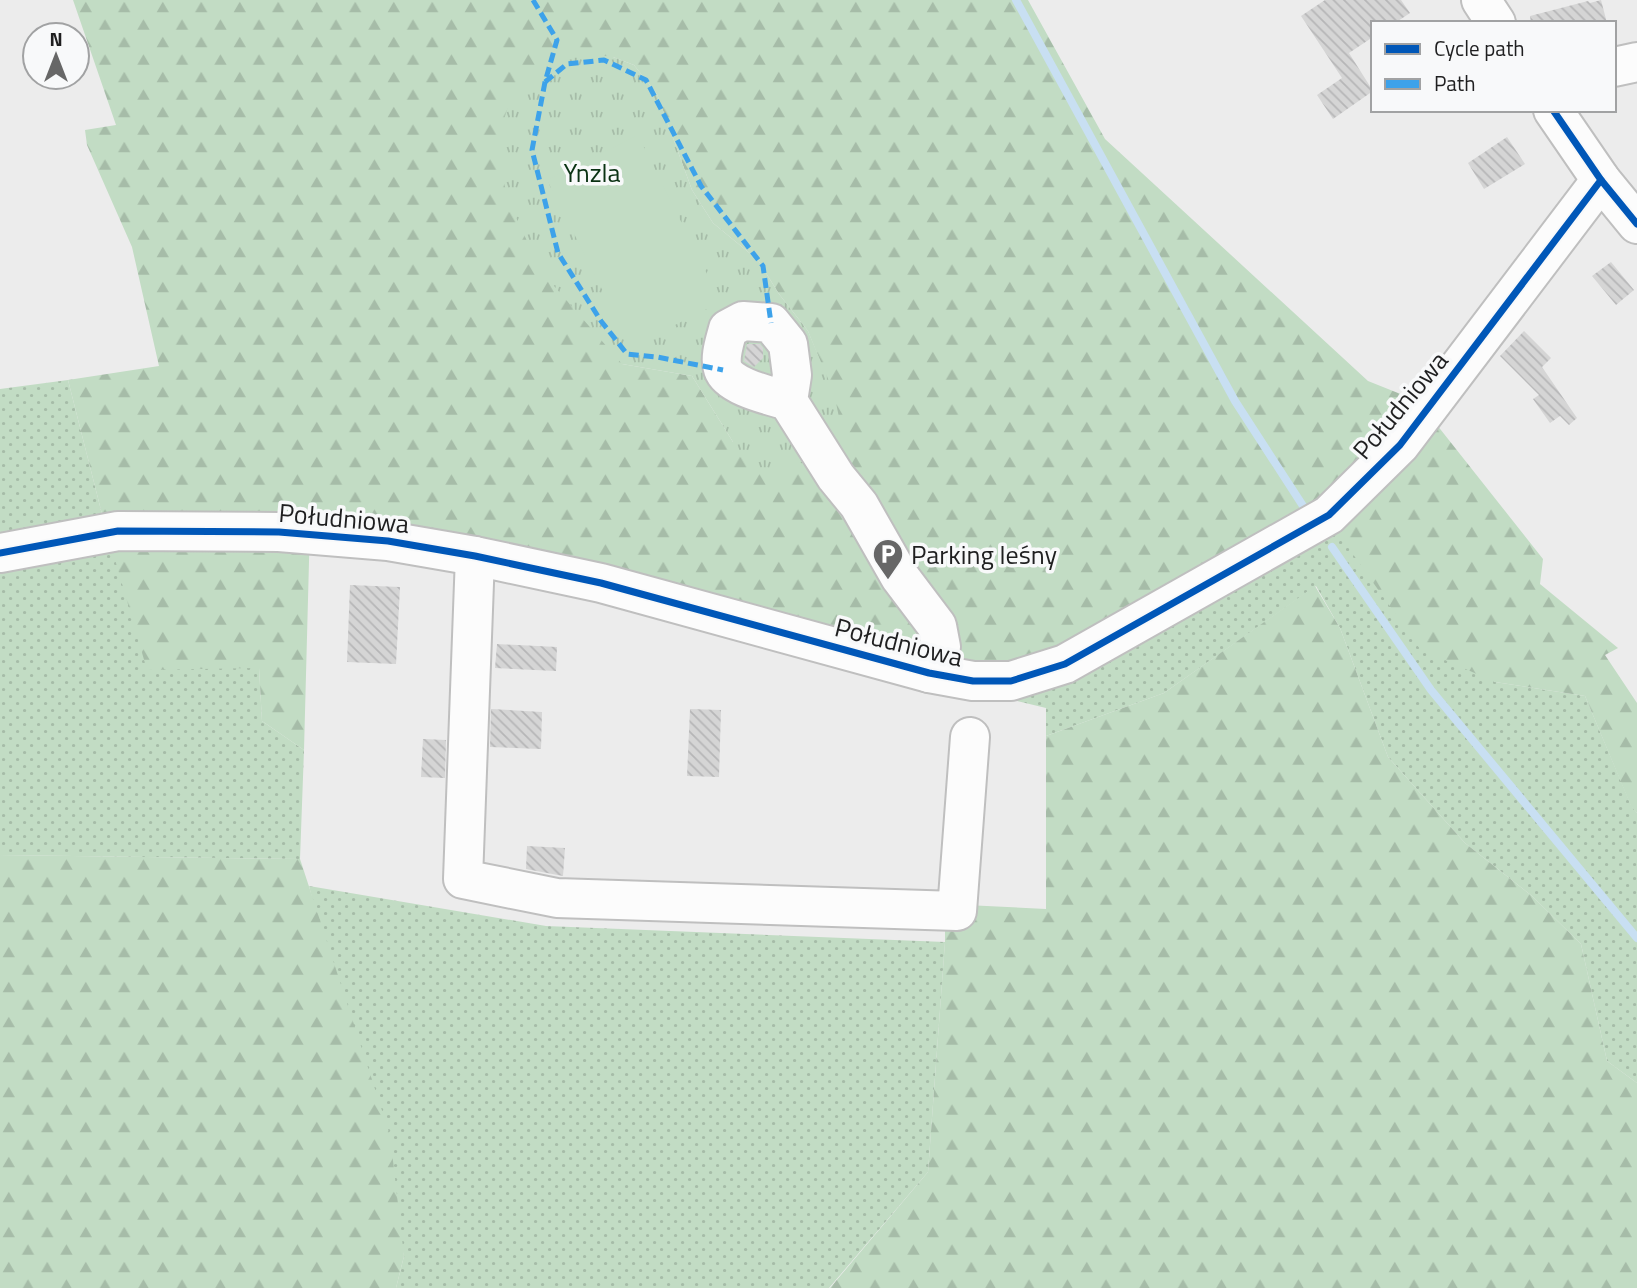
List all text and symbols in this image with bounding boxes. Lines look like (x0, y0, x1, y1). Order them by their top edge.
north arrow (21, 21, 91, 91)
legend (1371, 21, 1616, 112)
text: N (49, 24, 63, 53)
text: Cycle path (1434, 32, 1525, 64)
text: Path (1434, 67, 1476, 99)
park label: Ynzla (563, 153, 621, 192)
street label: Południowa (1343, 342, 1457, 468)
street label: Południowa (277, 493, 411, 543)
place label: Parking leśny (911, 535, 1057, 574)
parking icon: Parking leśny (871, 537, 905, 581)
street label: Południowa (831, 607, 967, 677)

